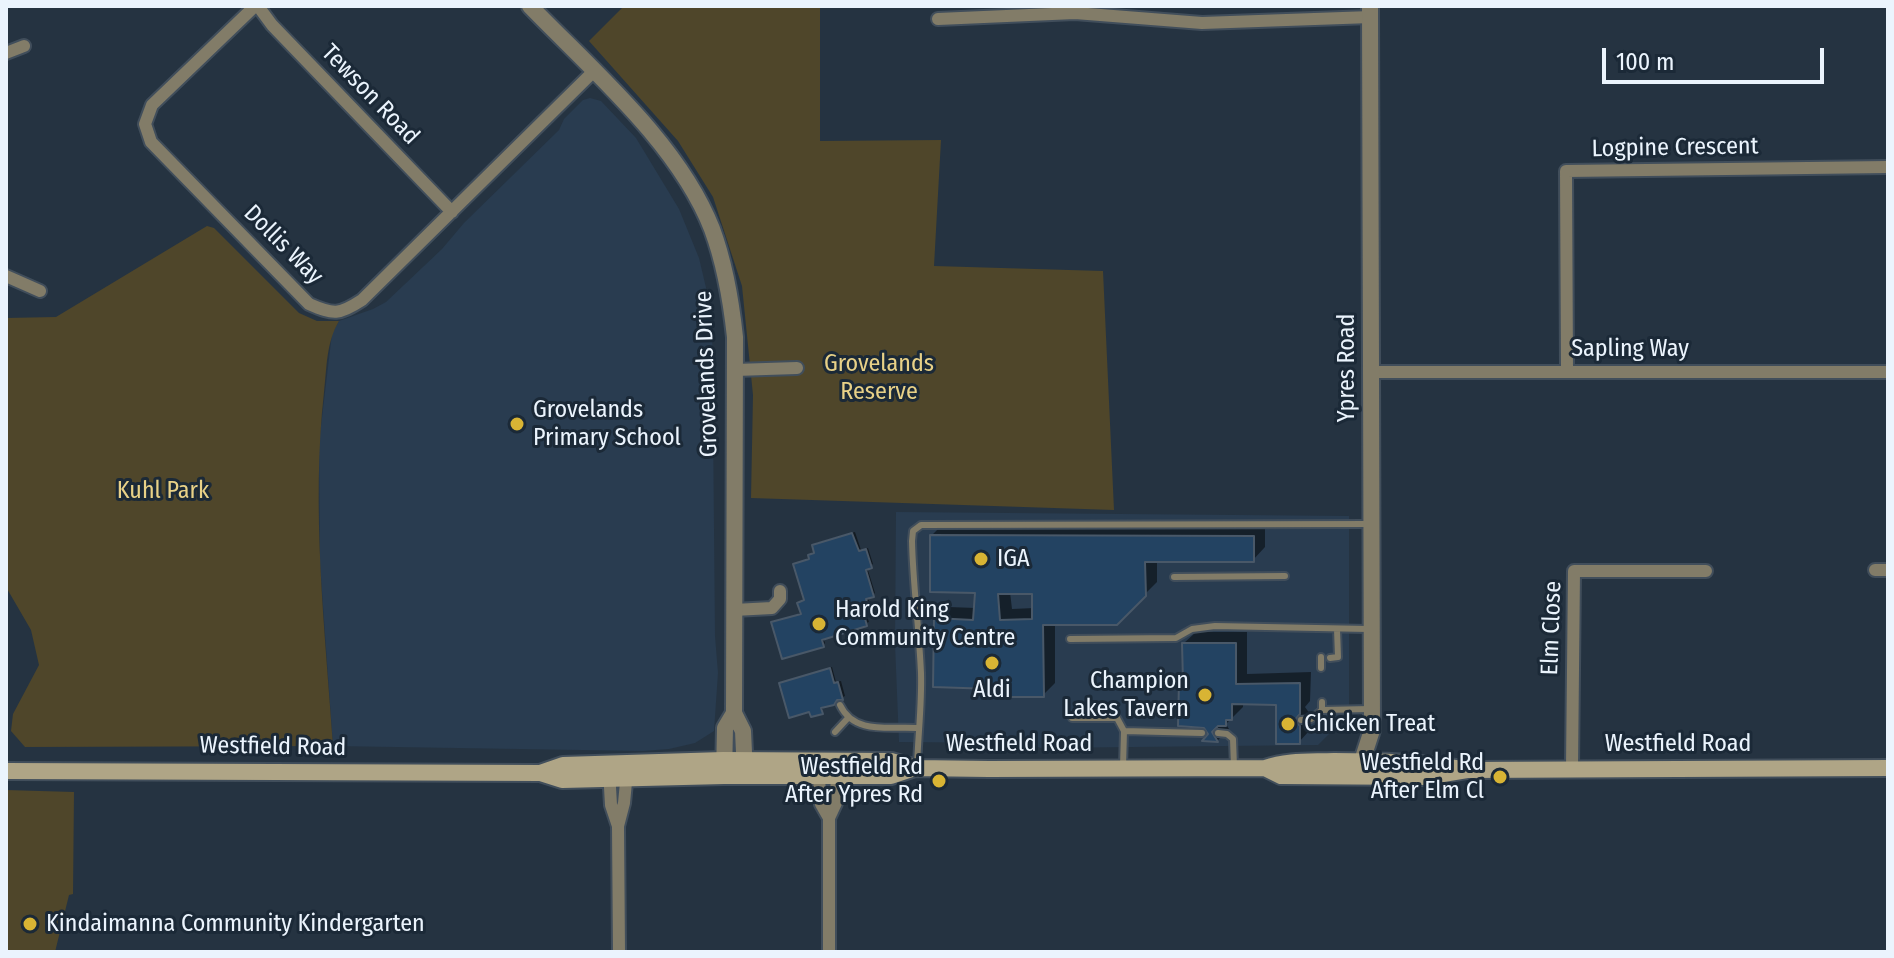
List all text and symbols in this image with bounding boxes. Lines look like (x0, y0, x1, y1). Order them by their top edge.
scale bar (1606, 32, 1828, 82)
street label: Tewson Road (315, 39, 425, 151)
text: 100 m (1616, 48, 1674, 76)
street label: Logpine Crescent (1591, 132, 1759, 164)
street label: Dollis Way (237, 199, 329, 291)
street label: Grovelands Drive (690, 290, 724, 458)
street label: Ypres Road (1333, 314, 1361, 422)
street label: Sapling Way (1571, 335, 1689, 363)
park label: Grovelands Reserve (824, 350, 934, 406)
place label: Grovelands Primary School (533, 396, 681, 452)
marker: Grovelands Primary School (508, 415, 526, 433)
park label: Kuhl Park (117, 477, 209, 505)
place label: IGA (997, 545, 1030, 573)
marker: IGA (972, 550, 990, 568)
street label: Elm Close (1536, 580, 1568, 676)
place label: Harold King Community Centre (835, 596, 1015, 652)
marker: Harold King Community Centre (810, 615, 828, 633)
marker: Aldi (983, 654, 1001, 672)
place label: Champion Lakes Tavern (1063, 667, 1189, 723)
place label: Aldi (973, 676, 1011, 704)
marker: Champion Lakes Tavern (1196, 686, 1214, 704)
place label: Chicken Treat (1304, 710, 1435, 738)
marker: Chicken Treat (1279, 715, 1297, 733)
street label: Westfield Road (946, 730, 1092, 758)
street label: Westfield Road (1605, 730, 1751, 758)
street label: Westfield Road (199, 731, 347, 763)
place label: Westfield Rd After Elm Cl (1362, 749, 1484, 805)
place label: Westfield Rd After Ypres Rd (785, 753, 923, 809)
marker: Westfield Rd After Elm Cl (1491, 768, 1509, 786)
marker: Westfield Rd After Ypres Rd (930, 772, 948, 790)
place label: Kindaimanna Community Kindergarten (46, 910, 425, 938)
marker: Kindaimanna Community Kindergarten (21, 915, 39, 933)

